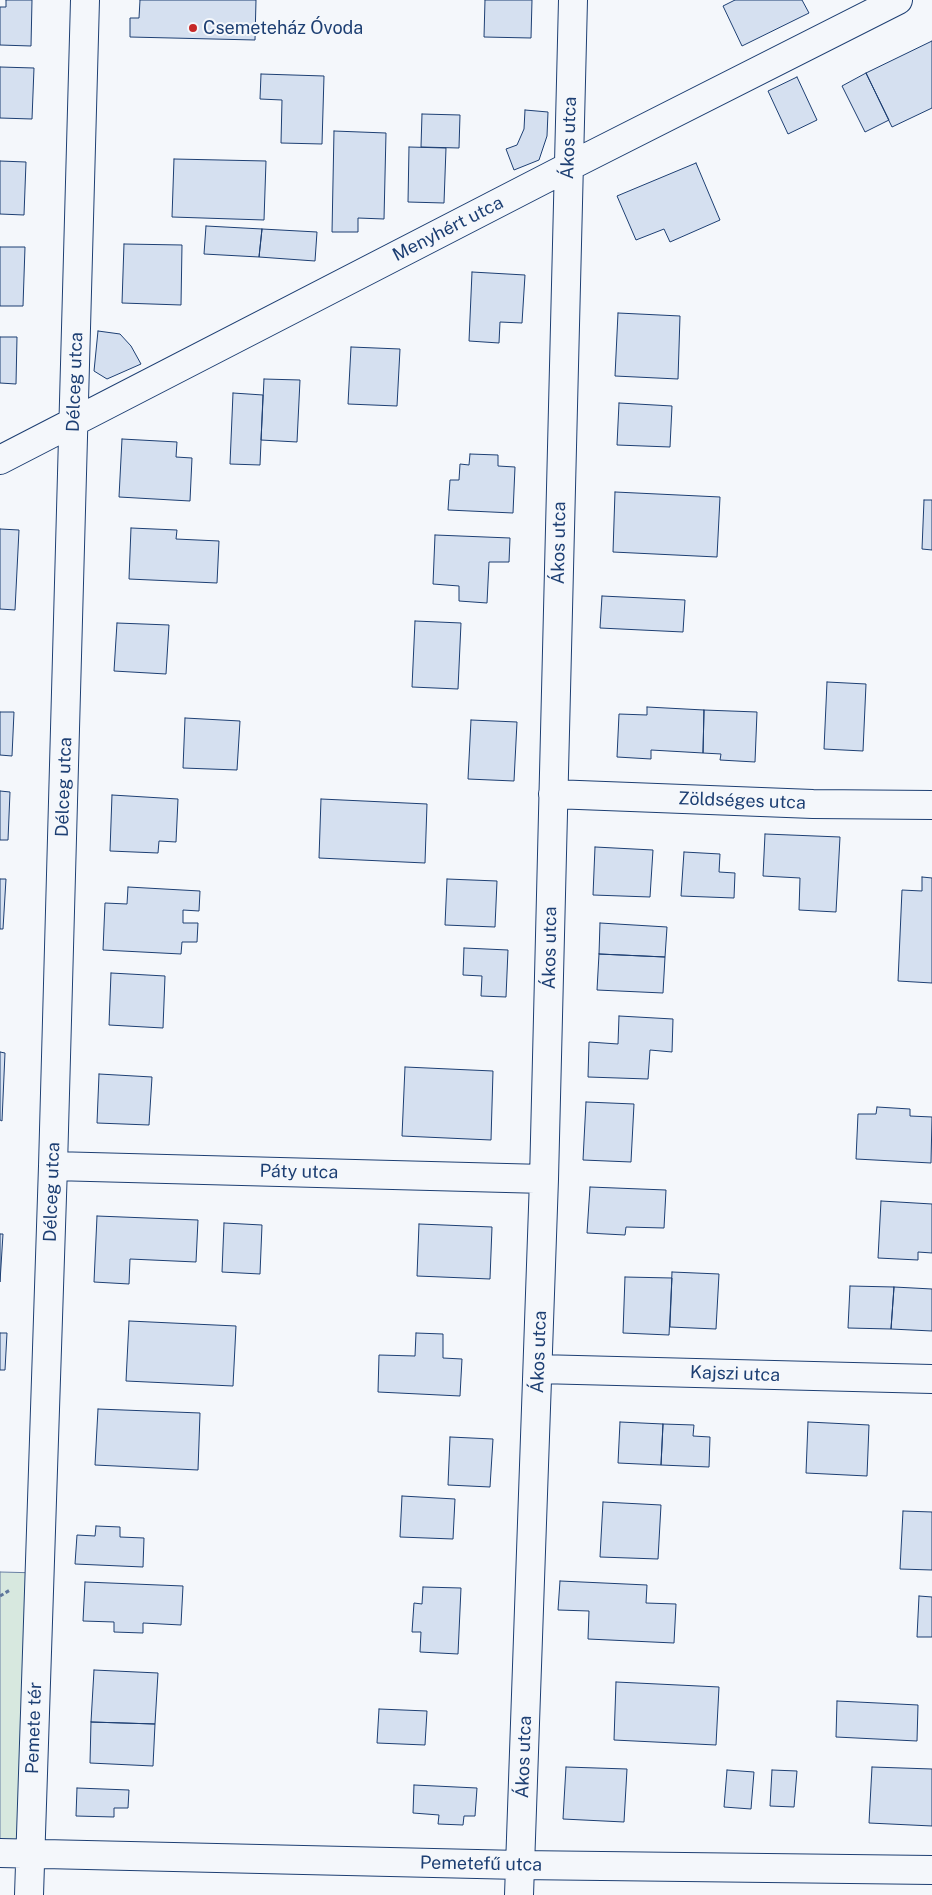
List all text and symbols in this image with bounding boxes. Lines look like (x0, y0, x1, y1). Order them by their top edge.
place label: Csemeteház Óvoda (203, 17, 363, 39)
marker: Csemeteház Óvoda (187, 22, 199, 34)
street label: Ákos utca (557, 96, 581, 180)
street label: Menyhért utca (389, 192, 507, 266)
street label: Délceg utca (62, 332, 88, 432)
street label: Ákos utca (547, 501, 571, 585)
street label: Délceg utca (51, 737, 77, 837)
street label: Zöldséges utca (678, 788, 806, 814)
street label: Ákos utca (538, 906, 562, 990)
street label: Délceg utca (39, 1142, 65, 1242)
street label: Páty utca (259, 1161, 339, 1183)
street label: Ákos utca (527, 1310, 551, 1394)
street label: Kajszi utca (690, 1362, 780, 1386)
street label: Pemete tér (22, 1682, 46, 1774)
street label: Ákos utca (512, 1715, 536, 1799)
street label: Pemetefű utca (420, 1852, 542, 1876)

